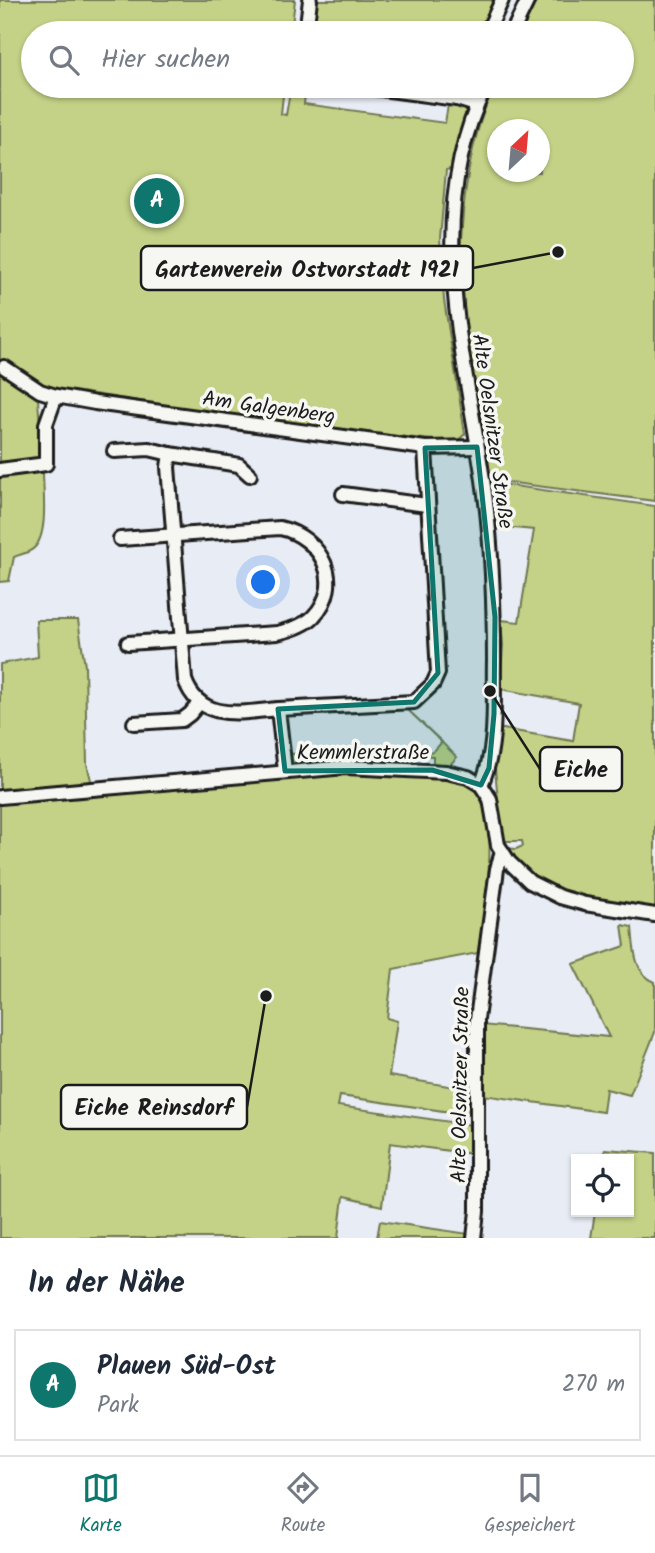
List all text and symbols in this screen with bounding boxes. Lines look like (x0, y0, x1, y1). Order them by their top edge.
search box (21, 21, 634, 98)
text: Hier suchen (101, 39, 230, 81)
icon: search (45, 41, 83, 79)
north arrow (487, 119, 550, 182)
pin: A (134, 175, 180, 227)
callout: Gartenverein Ostvorstadt 1921 (141, 246, 473, 290)
text: Gartenverein Ostvorstadt 1921 (155, 253, 459, 289)
street label: Alte Oelsnitzer Straße (461, 332, 522, 531)
street label: Am Galgenberg (200, 383, 337, 434)
your location (246, 565, 280, 599)
street label: Kemmlerstraße (297, 737, 430, 770)
callout: Eiche (540, 747, 622, 791)
text: Eiche (554, 753, 608, 789)
street label: Alte Oelsnitzer Straße (443, 986, 480, 1184)
callout: Eiche Reinsdorf (61, 1085, 247, 1129)
text: Eiche Reinsdorf (75, 1091, 235, 1127)
map controls (571, 1154, 634, 1217)
button: locate (571, 1154, 634, 1217)
text: In der Nähe (28, 1260, 185, 1308)
text: Plauen Süd-Ost (97, 1346, 276, 1388)
text: A (46, 1367, 60, 1403)
text: 270 m (562, 1367, 625, 1403)
text: Park (97, 1388, 139, 1424)
tab: Karte (79, 1469, 122, 1541)
tab: Route (281, 1469, 325, 1541)
tab: Gespeichert (484, 1469, 576, 1541)

